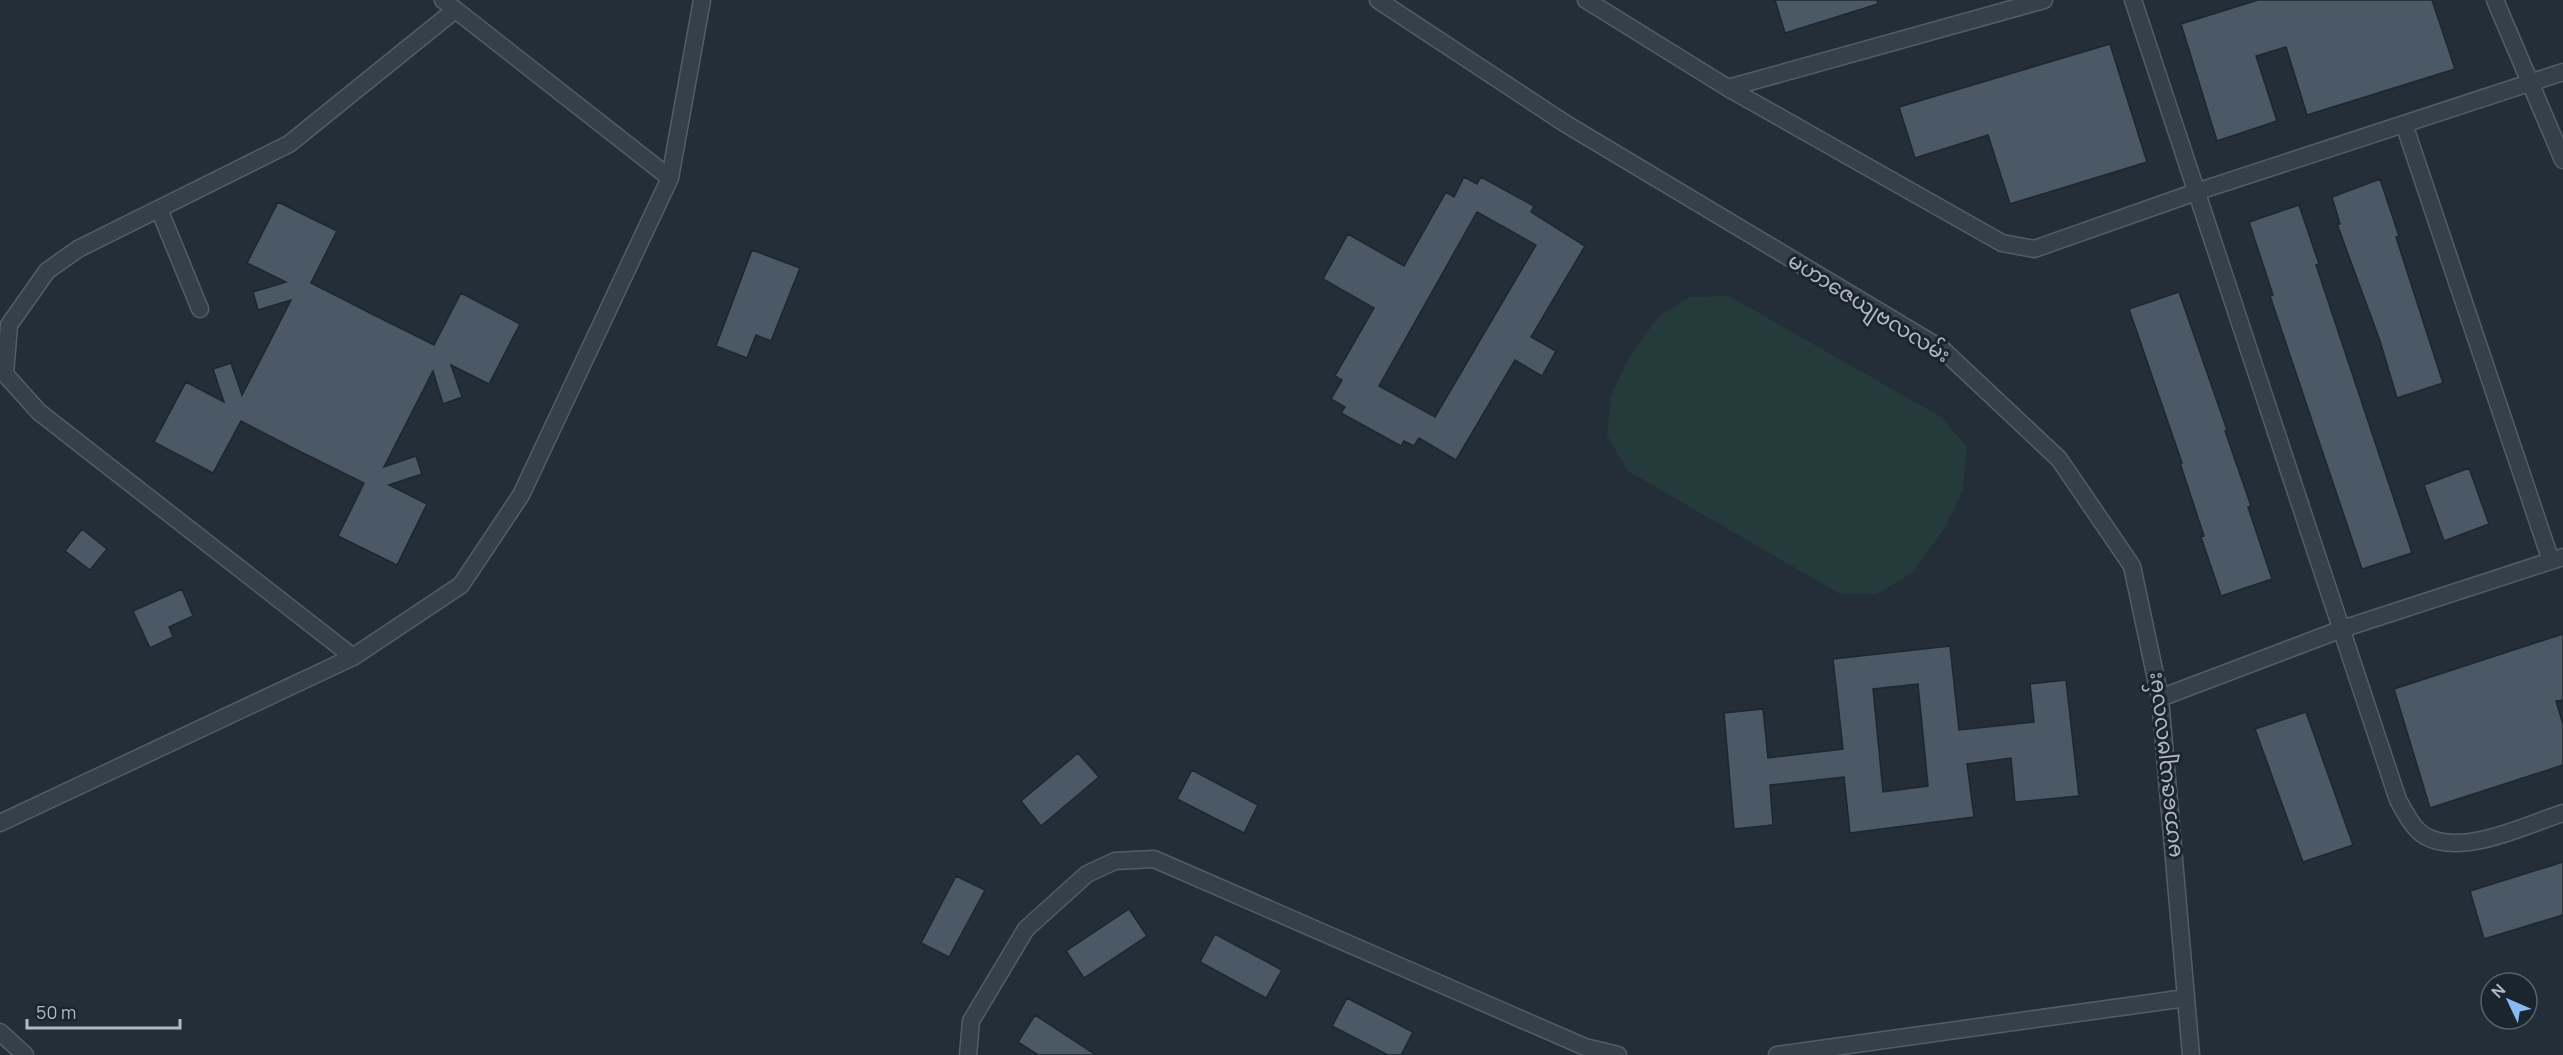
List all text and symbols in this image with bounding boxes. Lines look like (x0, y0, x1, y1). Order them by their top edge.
street label: မဟာဇေယျဗလလမ်း (1780, 245, 1957, 373)
street label: မဟာဇေယျဗလလမ်း (2138, 670, 2192, 860)
north arrow (2479, 971, 2539, 1031)
text: N (2486, 979, 2510, 1002)
scale bar (27, 992, 180, 1030)
text: 50 m (36, 1000, 76, 1024)

